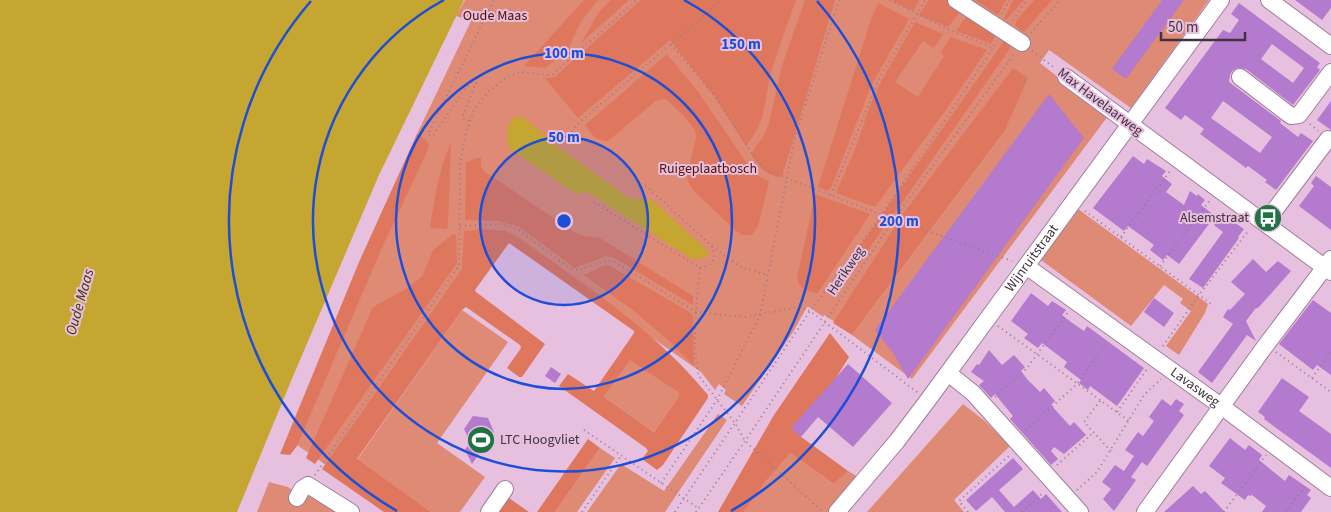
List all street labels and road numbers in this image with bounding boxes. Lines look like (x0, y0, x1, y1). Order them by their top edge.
street label: Max Havelaarweg (1053, 63, 1147, 141)
street label: Wijnruitstraat (1000, 220, 1064, 296)
street label: Herikweg (822, 243, 870, 299)
street label: Lavasweg (1166, 363, 1224, 412)

